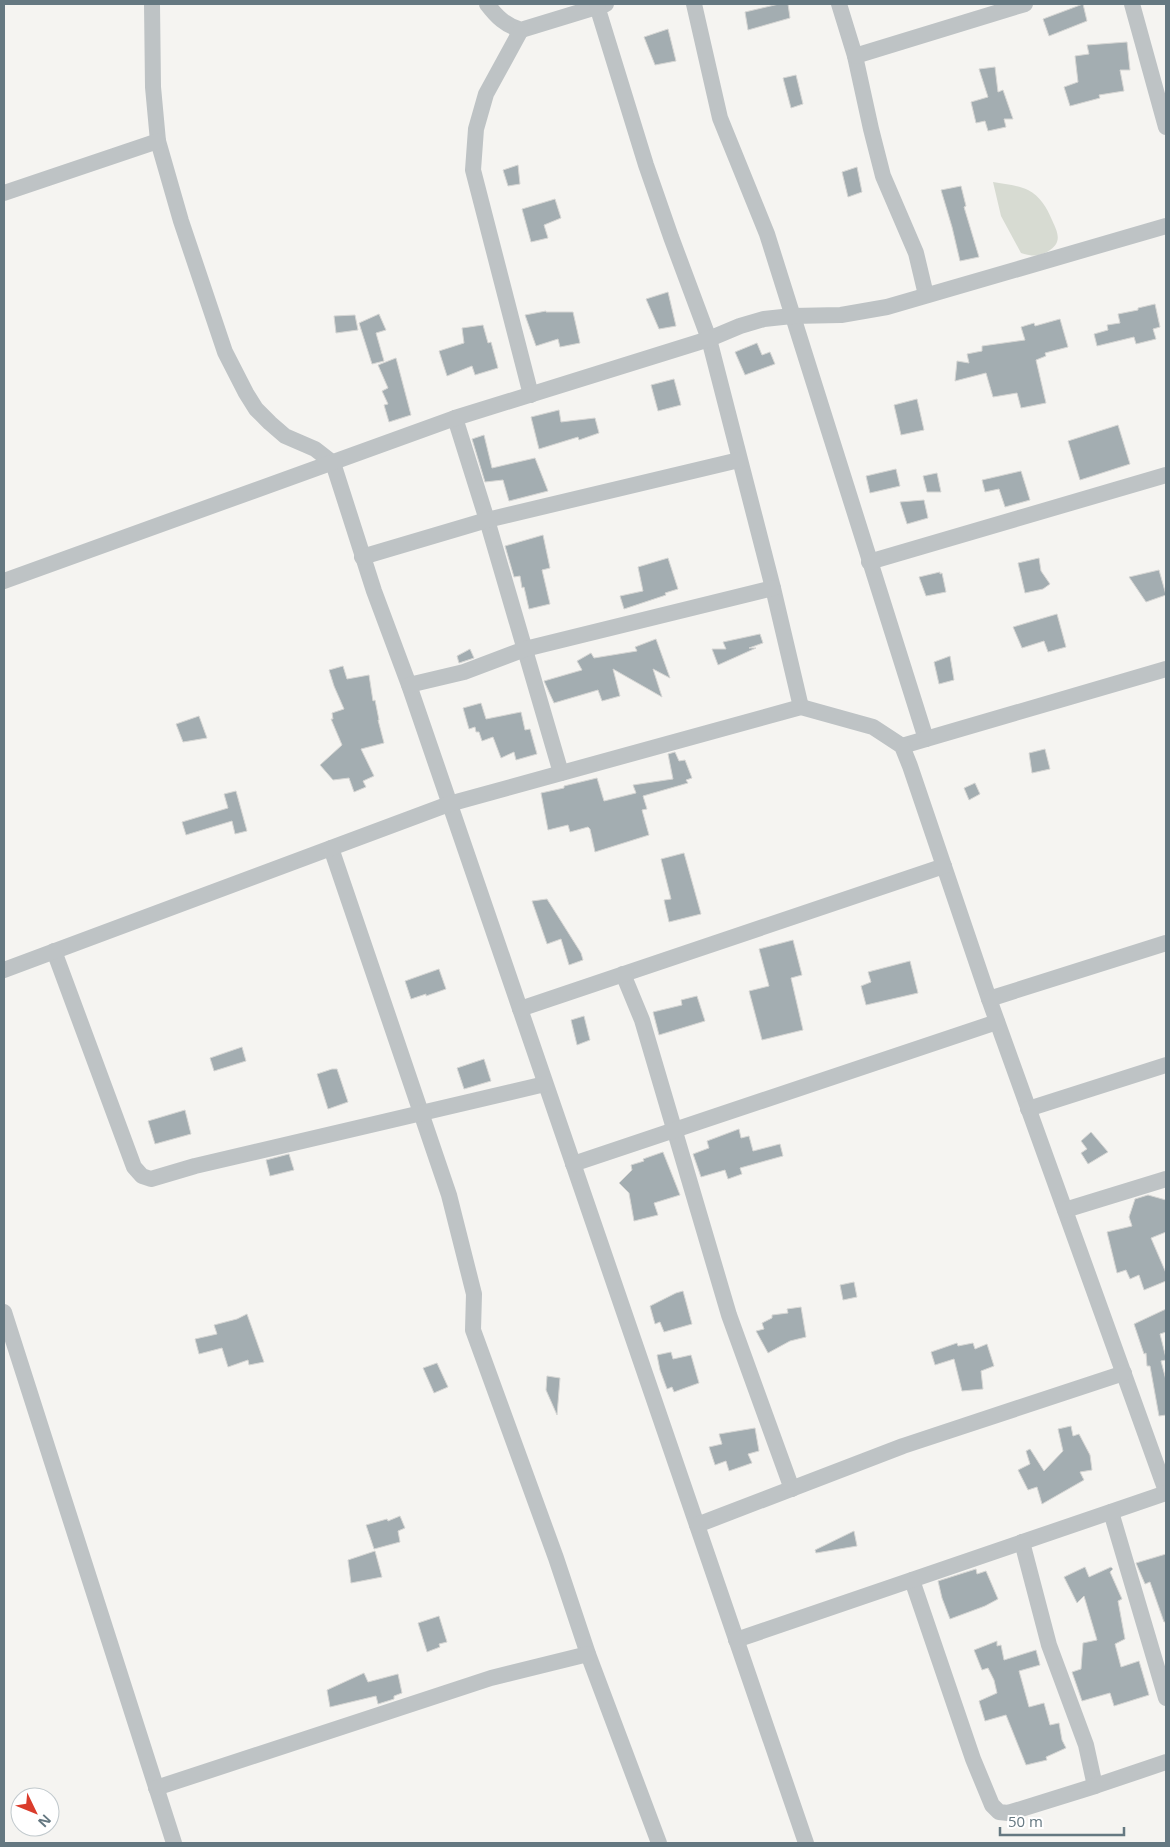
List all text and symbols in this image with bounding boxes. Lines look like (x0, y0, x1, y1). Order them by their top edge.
north arrow (10, 1787, 60, 1837)
scale bar (1000, 1804, 1124, 1836)
text: N (34, 1811, 56, 1832)
text: 50 m (1008, 1811, 1043, 1831)

